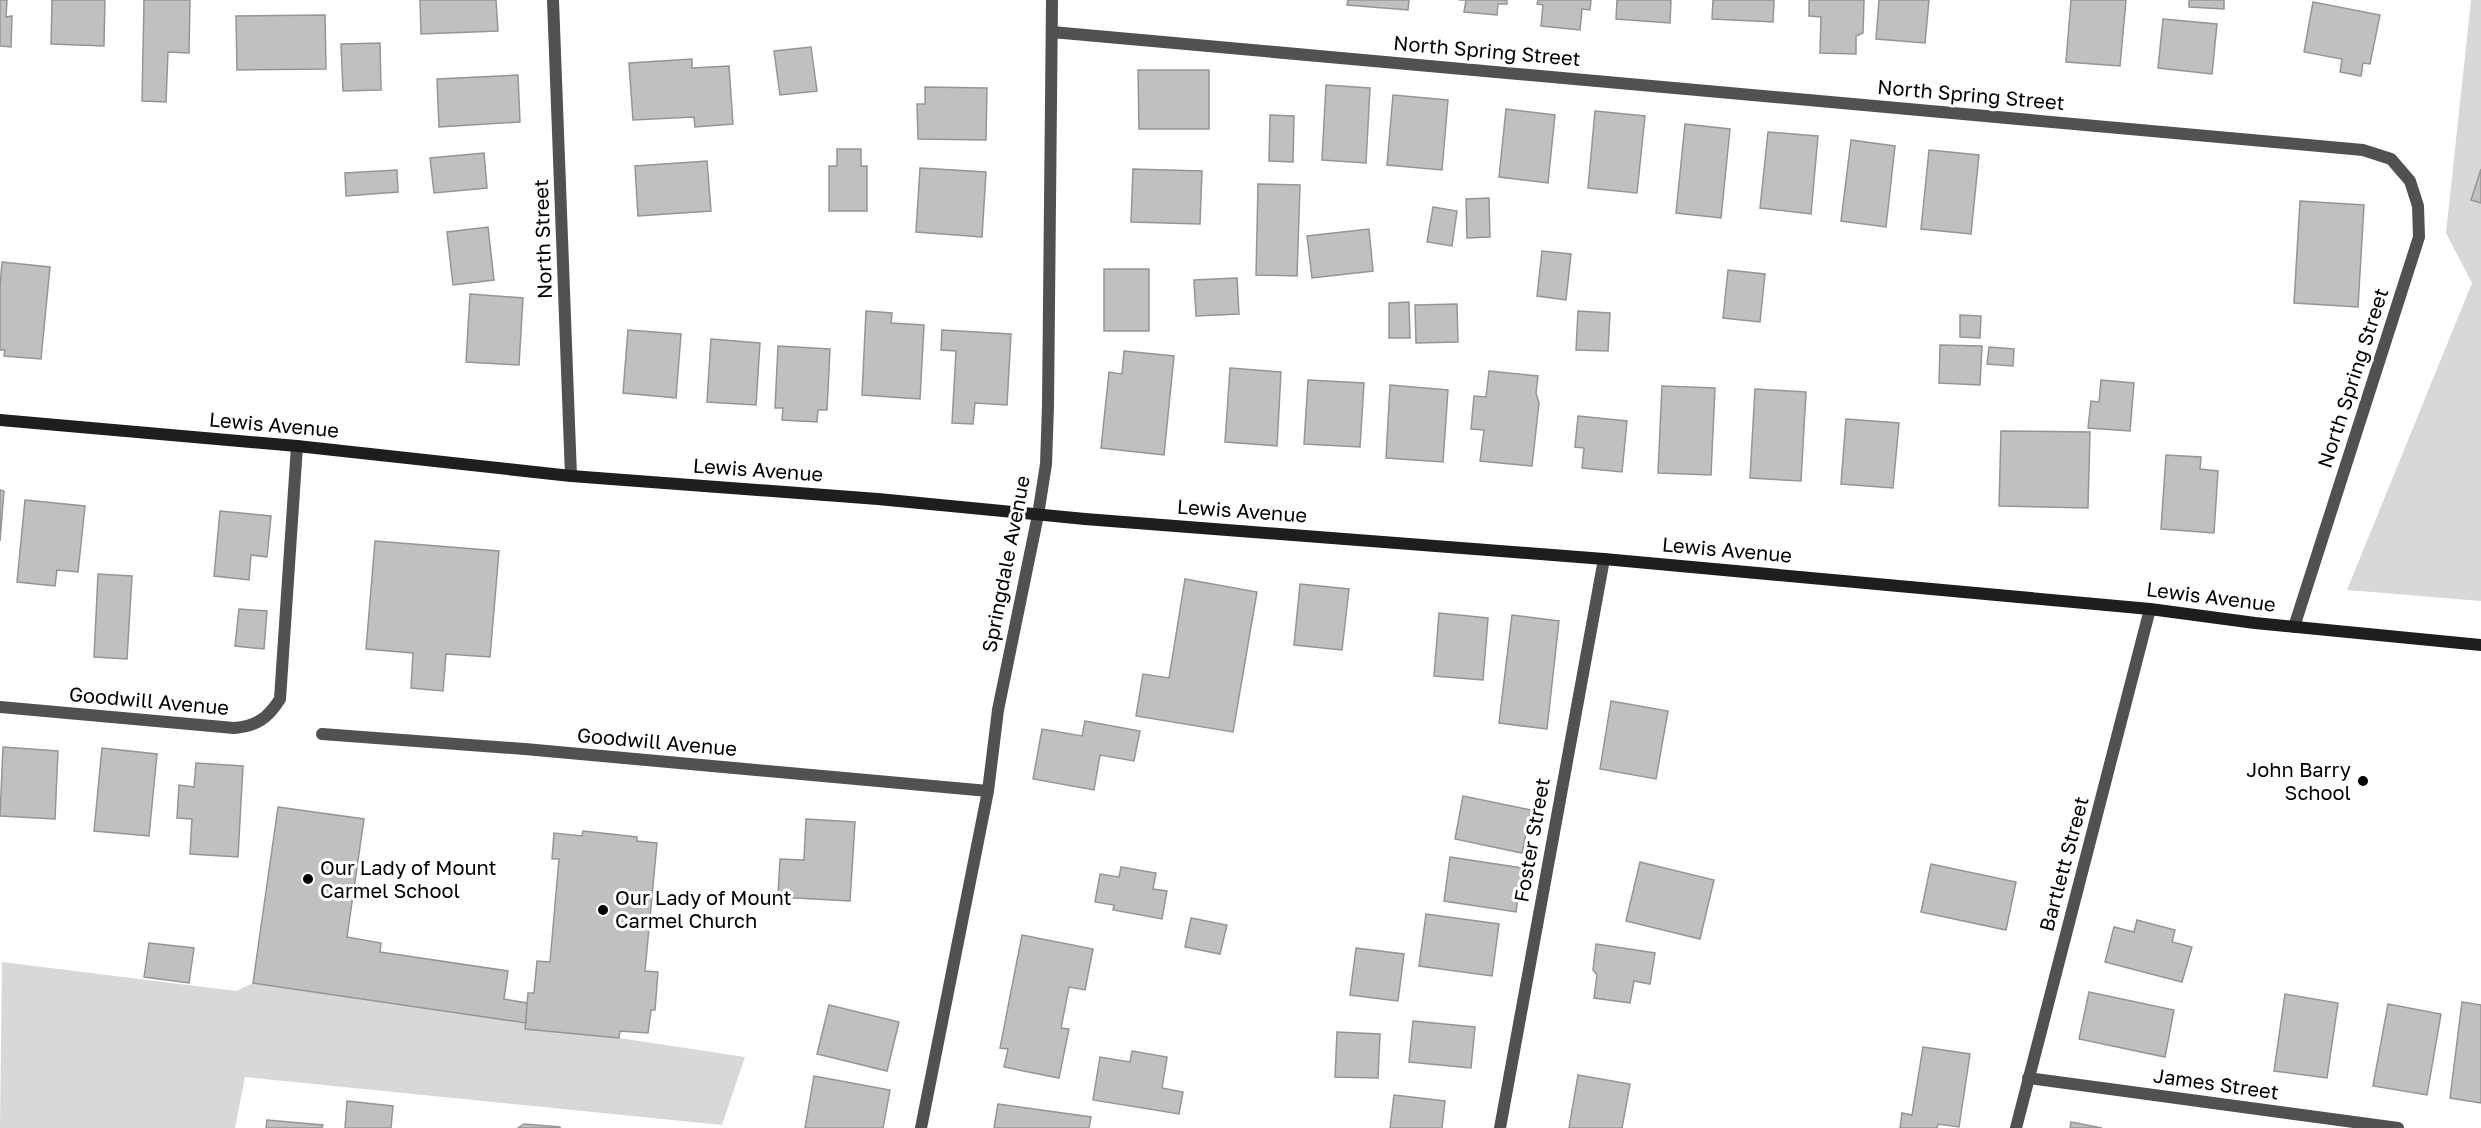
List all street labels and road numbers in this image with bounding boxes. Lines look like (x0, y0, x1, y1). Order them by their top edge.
street label: North Spring Street (1393, 30, 1582, 70)
street label: North Spring Street (1877, 74, 2066, 114)
street label: North Street (528, 179, 556, 299)
street label: North Spring Street (2312, 285, 2392, 471)
street label: Lewis Avenue (208, 406, 340, 442)
street label: Lewis Avenue (692, 452, 824, 486)
street label: Springdale Avenue (976, 473, 1034, 654)
street label: Lewis Avenue (1176, 493, 1308, 527)
street label: Lewis Avenue (1661, 531, 1793, 567)
street label: Lewis Avenue (2145, 576, 2277, 616)
street label: Goodwill Avenue (68, 681, 230, 719)
street label: Goodwill Avenue (576, 722, 738, 760)
street label: Foster Street (1508, 776, 1554, 904)
street label: Bartlett Street (2033, 794, 2093, 934)
street label: James Street (2152, 1062, 2280, 1104)

